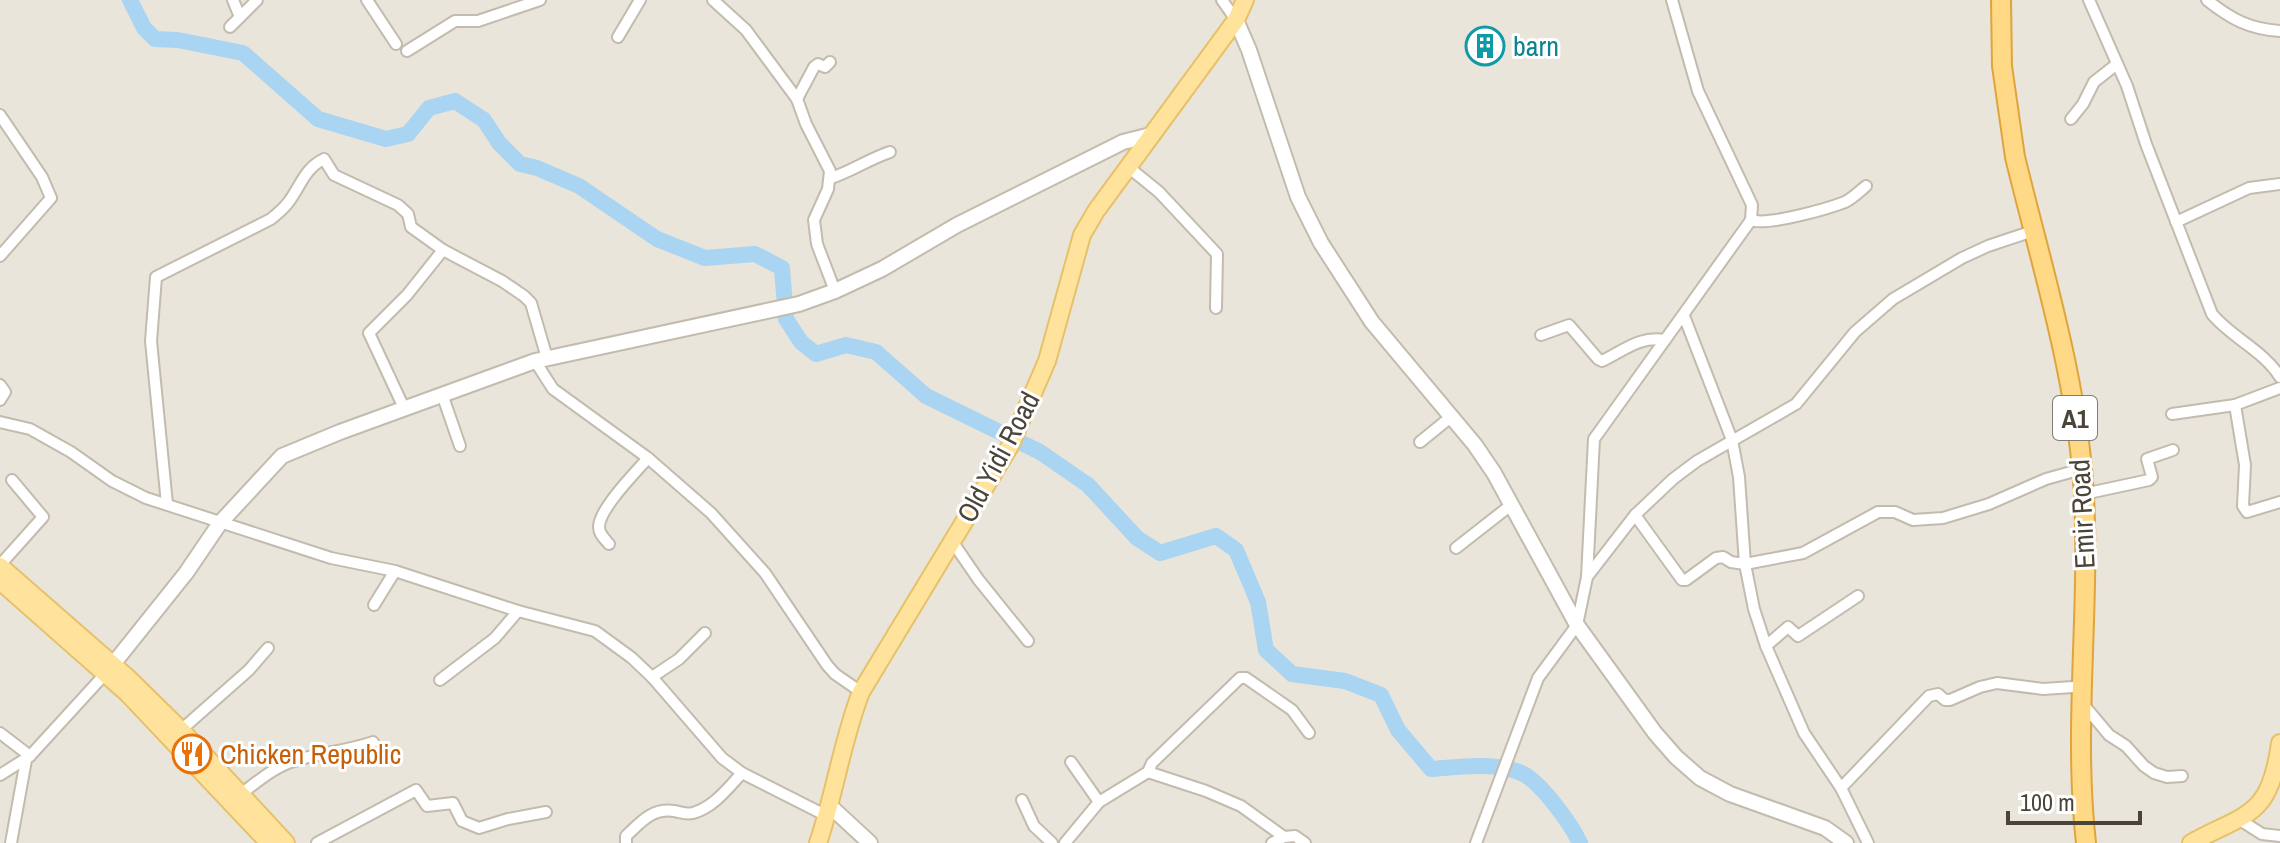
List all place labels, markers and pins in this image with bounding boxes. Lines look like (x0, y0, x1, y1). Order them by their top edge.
building icon: barn (1464, 25, 1506, 67)
place label: barn (1513, 27, 1559, 65)
restaurant icon: Chicken Republic (171, 733, 213, 775)
place label: Chicken Republic (220, 735, 401, 773)

